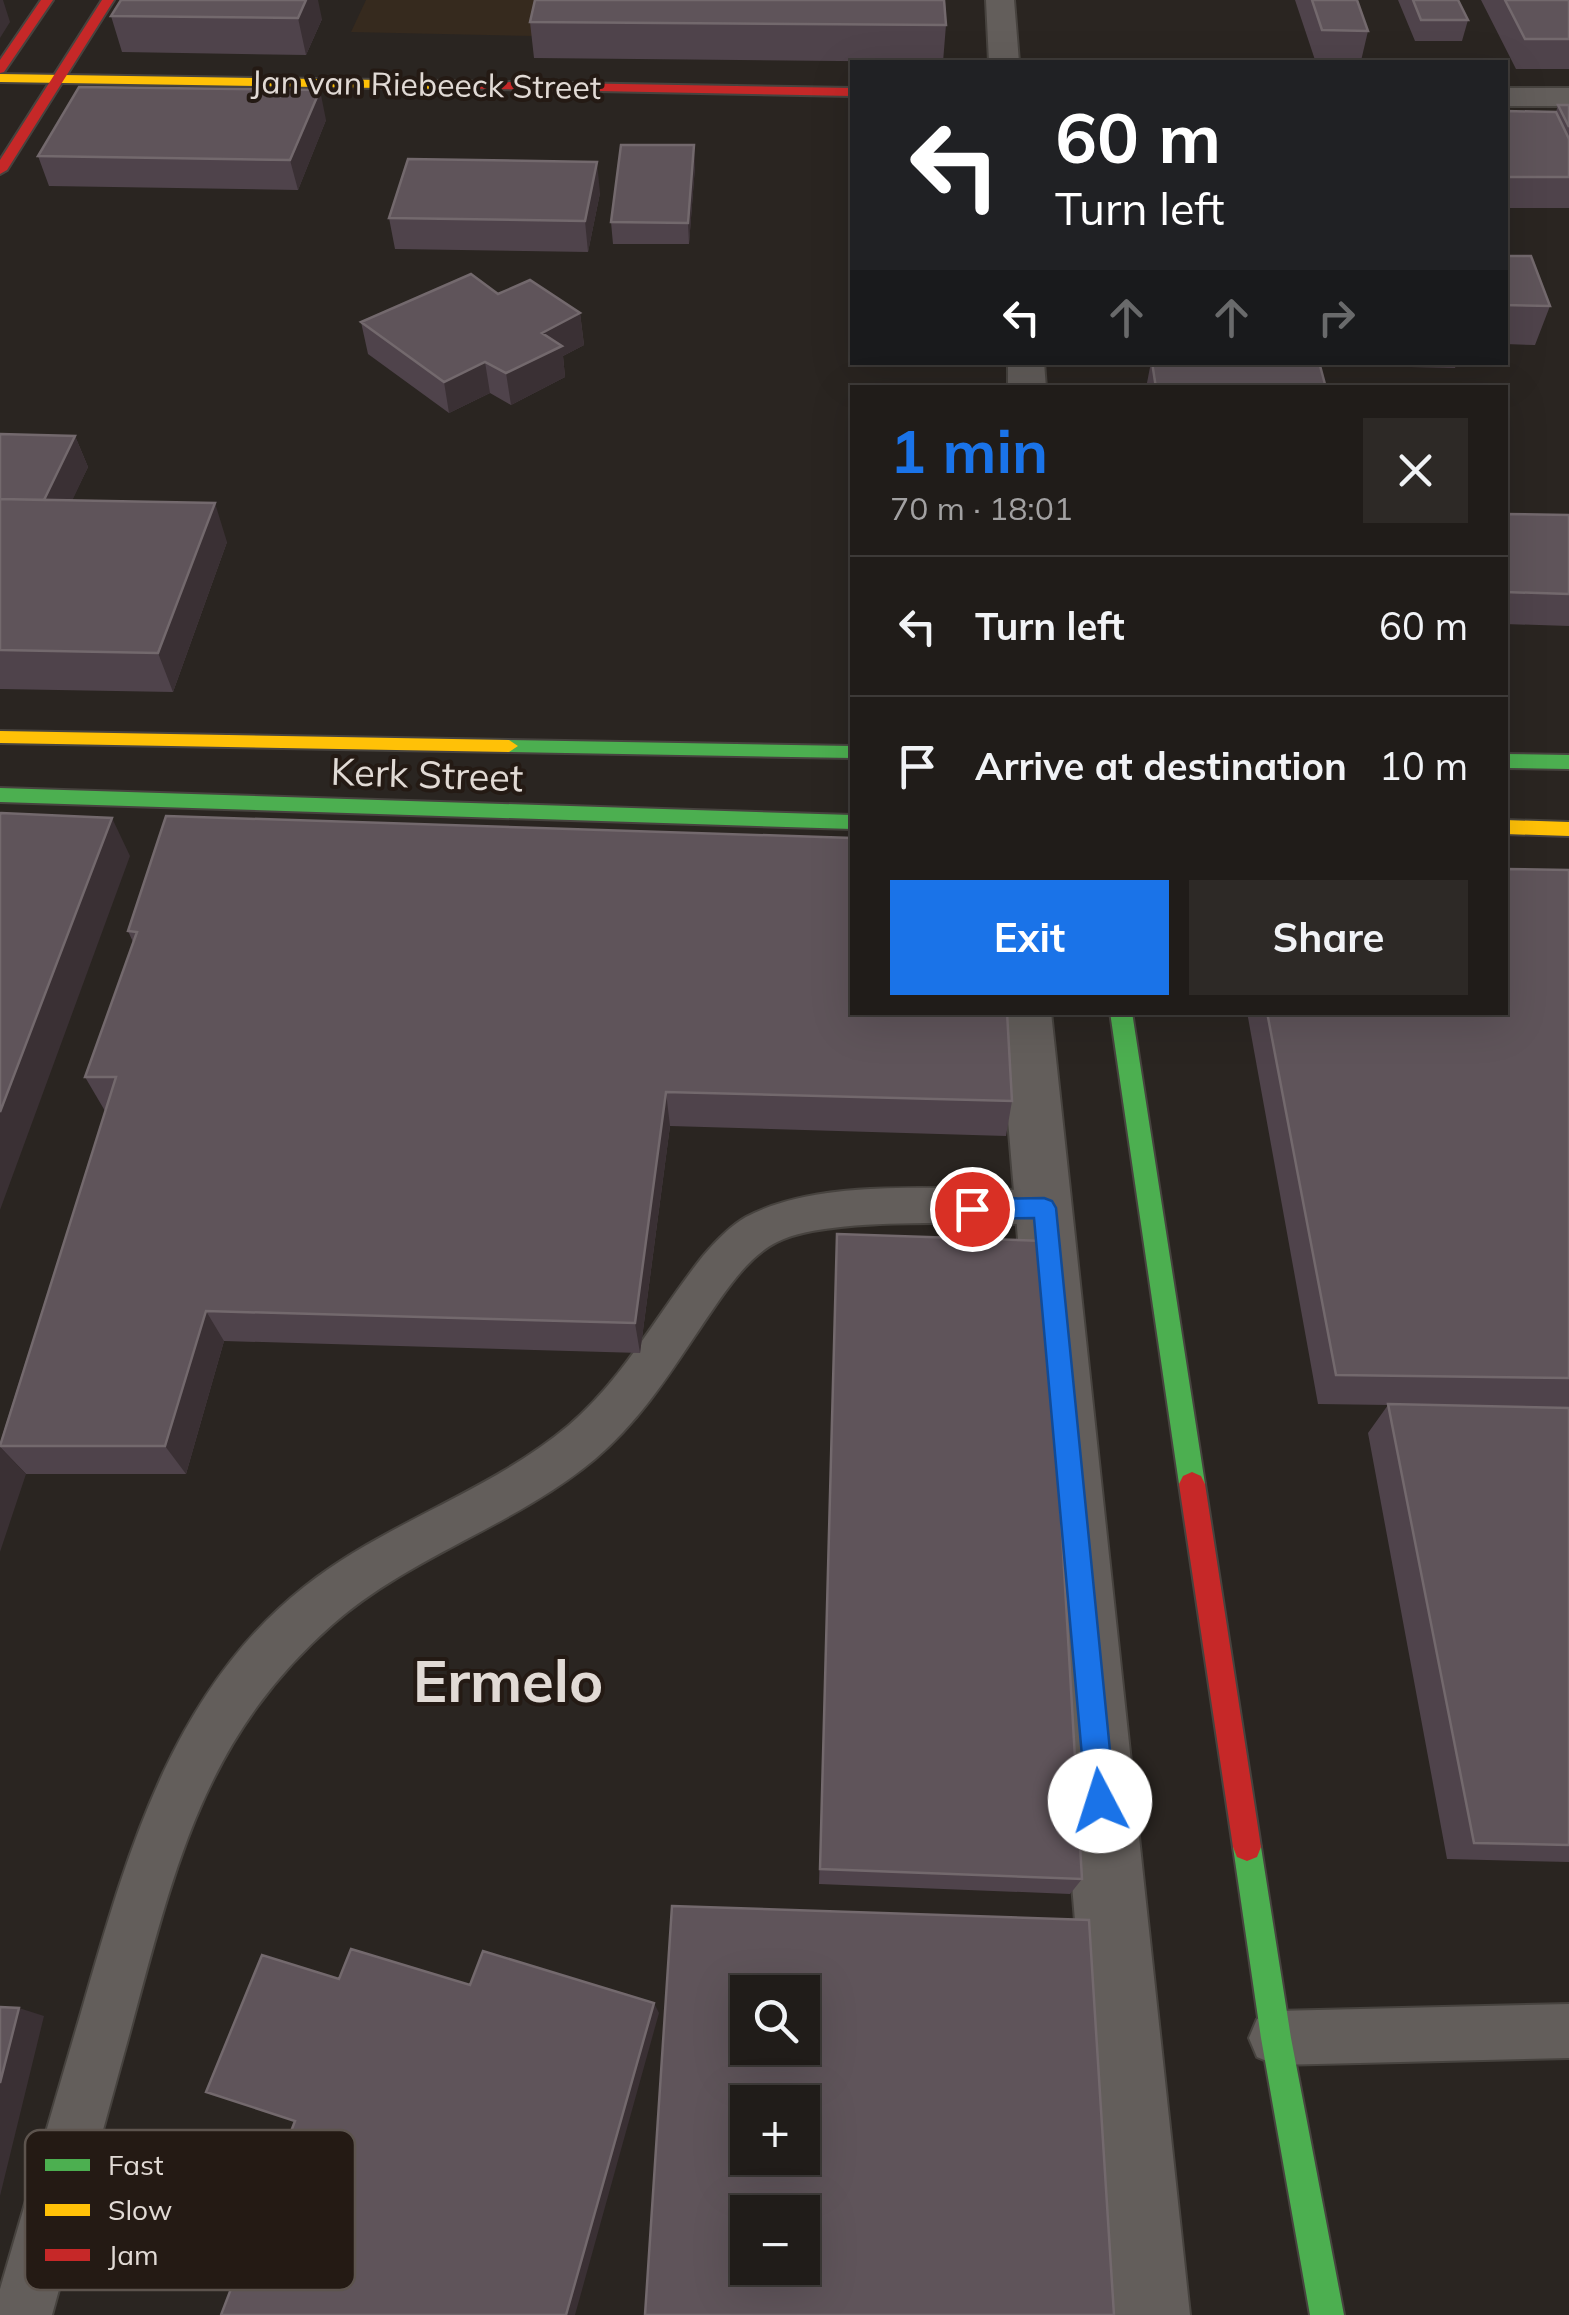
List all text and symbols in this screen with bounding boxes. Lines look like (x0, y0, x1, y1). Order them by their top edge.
street label: Jan van Riebeeck Street (251, 61, 601, 107)
text: 60 m (1055, 93, 1221, 181)
icon: left (890, 100, 1020, 230)
text: Turn left (1055, 180, 1224, 236)
icon: left (994, 290, 1049, 345)
icon: ahead (1099, 290, 1154, 345)
icon: ahead (1204, 290, 1259, 345)
icon: right (1309, 290, 1364, 345)
text: 1 min (890, 413, 1048, 488)
button: close (1363, 418, 1468, 523)
text: 70 m · 18:01 (890, 488, 1073, 528)
icon: left (890, 599, 945, 654)
text: Turn left (975, 602, 1125, 650)
text: 60 m (1379, 602, 1468, 650)
icon: arrive (890, 739, 945, 794)
text: Arrive at destination (975, 742, 1347, 790)
text: 10 m (1379, 742, 1468, 790)
street label: Kerk Street (330, 747, 524, 801)
button: Exit (890, 880, 1169, 995)
button: Share (1189, 880, 1468, 995)
pin (930, 1167, 1015, 1252)
icon: arrive (945, 1182, 1000, 1237)
district label: Ermelo (413, 1644, 603, 1717)
position arrow (1048, 1749, 1152, 1853)
map controls (730, 1975, 820, 2285)
button: search (730, 1975, 820, 2065)
button: + (730, 2085, 820, 2175)
legend (25, 2130, 355, 2290)
text: Fast (108, 2147, 164, 2182)
text: Slow (108, 2192, 172, 2227)
button: − (730, 2195, 820, 2285)
text: Jam (108, 2237, 159, 2272)

